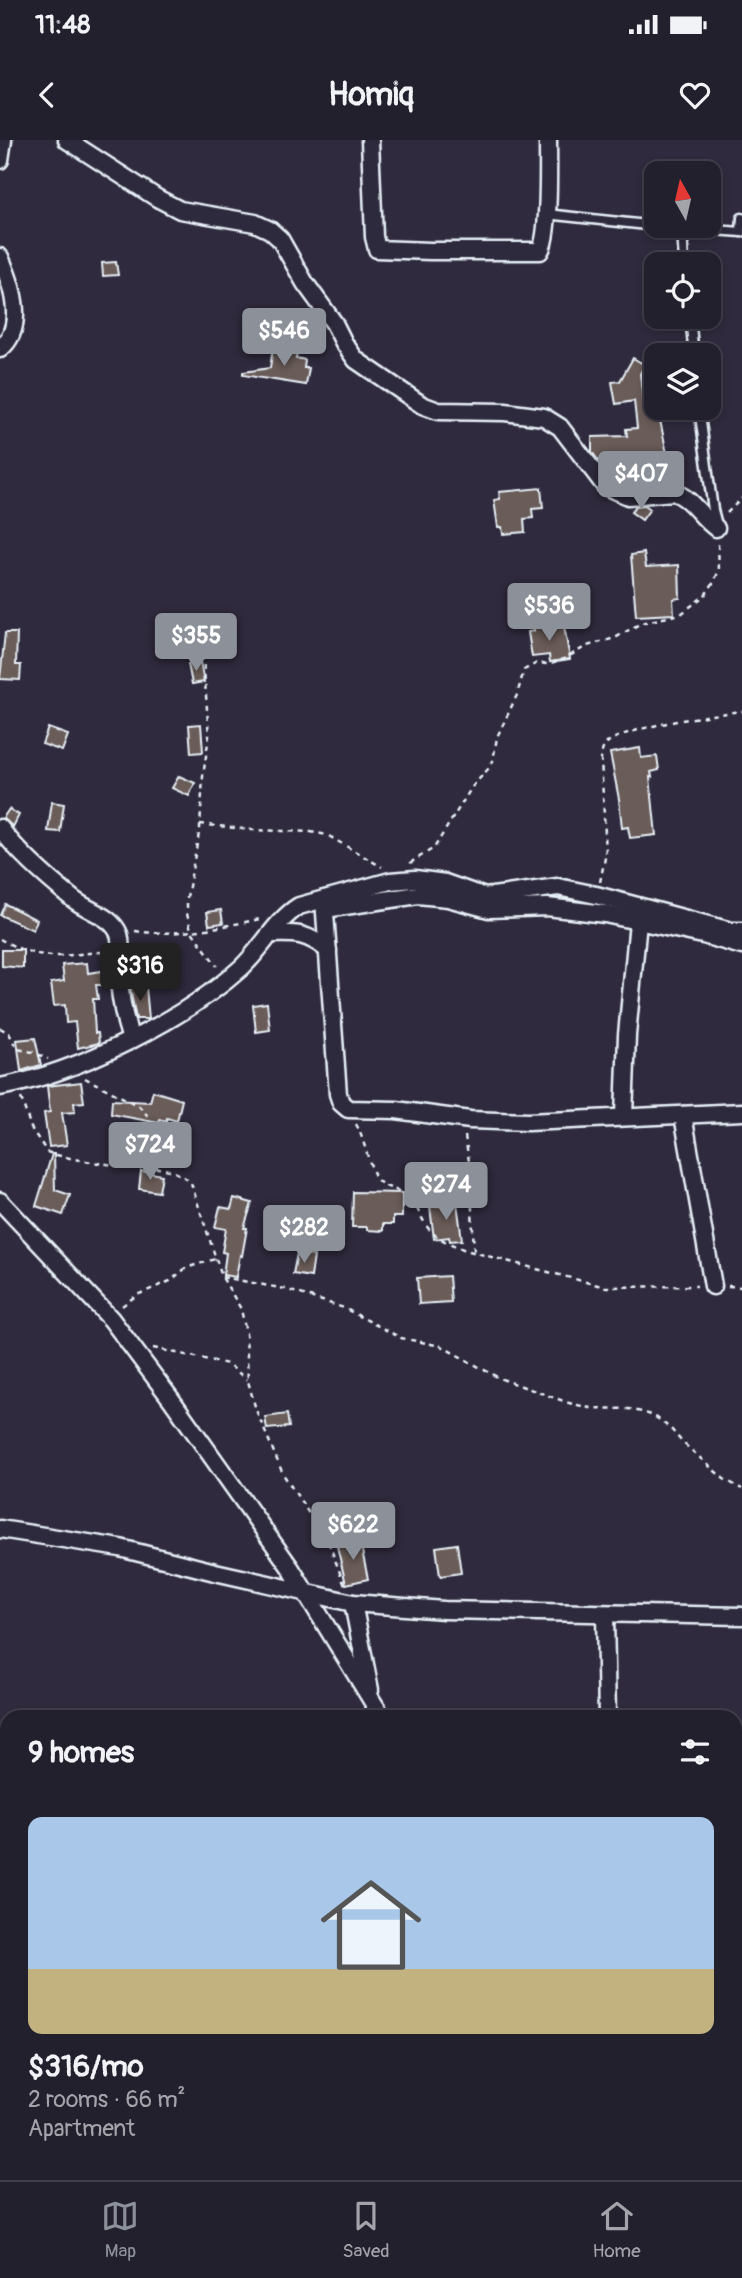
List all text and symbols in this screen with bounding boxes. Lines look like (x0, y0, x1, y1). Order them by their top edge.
text: 11:48 (35, 9, 90, 41)
text: Homiq (328, 75, 414, 115)
icon: back (28, 76, 66, 114)
icon: heart (676, 76, 714, 114)
north arrow (644, 161, 721, 238)
map controls (644, 161, 721, 420)
button: locate (644, 252, 721, 329)
pin: $546 (243, 308, 325, 368)
text: $546 (258, 316, 310, 345)
button: layers (644, 343, 721, 420)
pin: $407 (600, 452, 682, 511)
text: $407 (614, 459, 668, 488)
pin: $536 (508, 584, 590, 643)
text: $536 (523, 591, 575, 620)
pin: $355 (155, 614, 237, 673)
text: $355 (171, 621, 221, 650)
pin: $316 (99, 944, 181, 1003)
text: $316 (116, 951, 164, 980)
pin: $724 (109, 1122, 191, 1182)
text: $724 (125, 1130, 175, 1159)
pin: $274 (405, 1163, 487, 1222)
text: $274 (421, 1170, 471, 1199)
pin: $282 (263, 1206, 345, 1265)
text: $282 (279, 1213, 329, 1242)
pin: $622 (312, 1502, 394, 1562)
text: $622 (327, 1510, 379, 1539)
icon: filters (676, 1733, 714, 1771)
text: 9 homes (28, 1734, 134, 1771)
icon: home (308, 1862, 434, 1988)
text: $316/mo (28, 2048, 144, 2085)
text: 2 rooms · 66 m² (28, 2085, 185, 2114)
text: Apartment (28, 2114, 135, 2143)
tab: Map (101, 2197, 139, 2263)
tab: Saved (342, 2197, 390, 2263)
tab: Home (593, 2197, 641, 2263)

